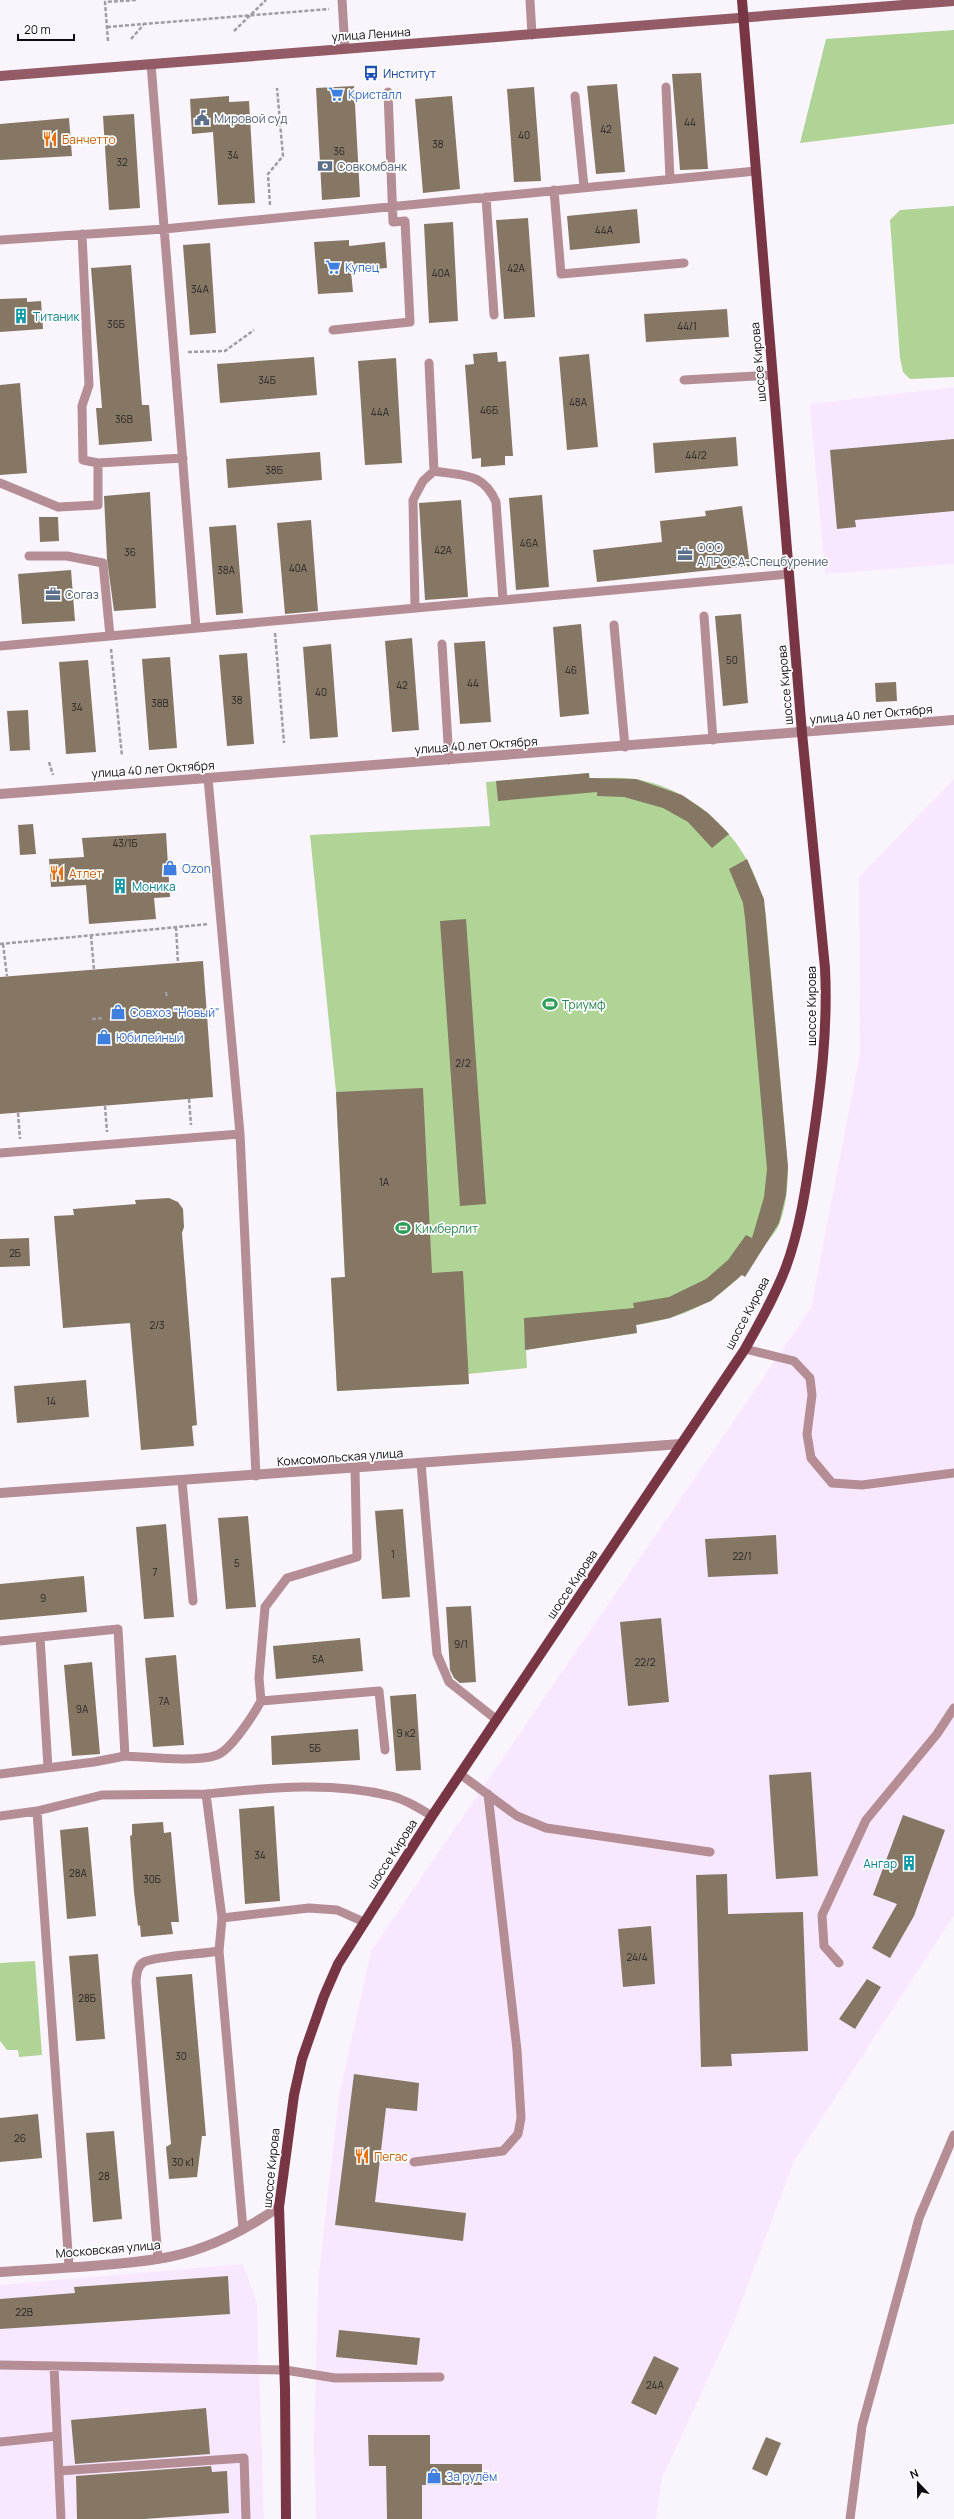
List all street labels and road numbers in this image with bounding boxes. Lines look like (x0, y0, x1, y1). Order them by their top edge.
street label: улица Ленина (331, 23, 411, 45)
street label: шоссе Кирова (746, 321, 770, 403)
street label: шоссе Кирова (773, 644, 797, 726)
street label: улица 40 лет Октября (809, 700, 933, 728)
street label: улица 40 лет Октября (414, 732, 538, 758)
street label: улица 40 лет Октября (91, 756, 215, 782)
street label: шоссе Кирова (803, 966, 820, 1046)
street label: шоссе Кирова (721, 1274, 773, 1352)
street label: Комсомольская улица (276, 1444, 404, 1470)
street label: шоссе Кирова (543, 1546, 601, 1622)
street label: шоссе Кирова (363, 1816, 421, 1892)
street label: шоссе Кирова (258, 2127, 284, 2209)
street label: Московская улица (55, 2236, 161, 2262)

